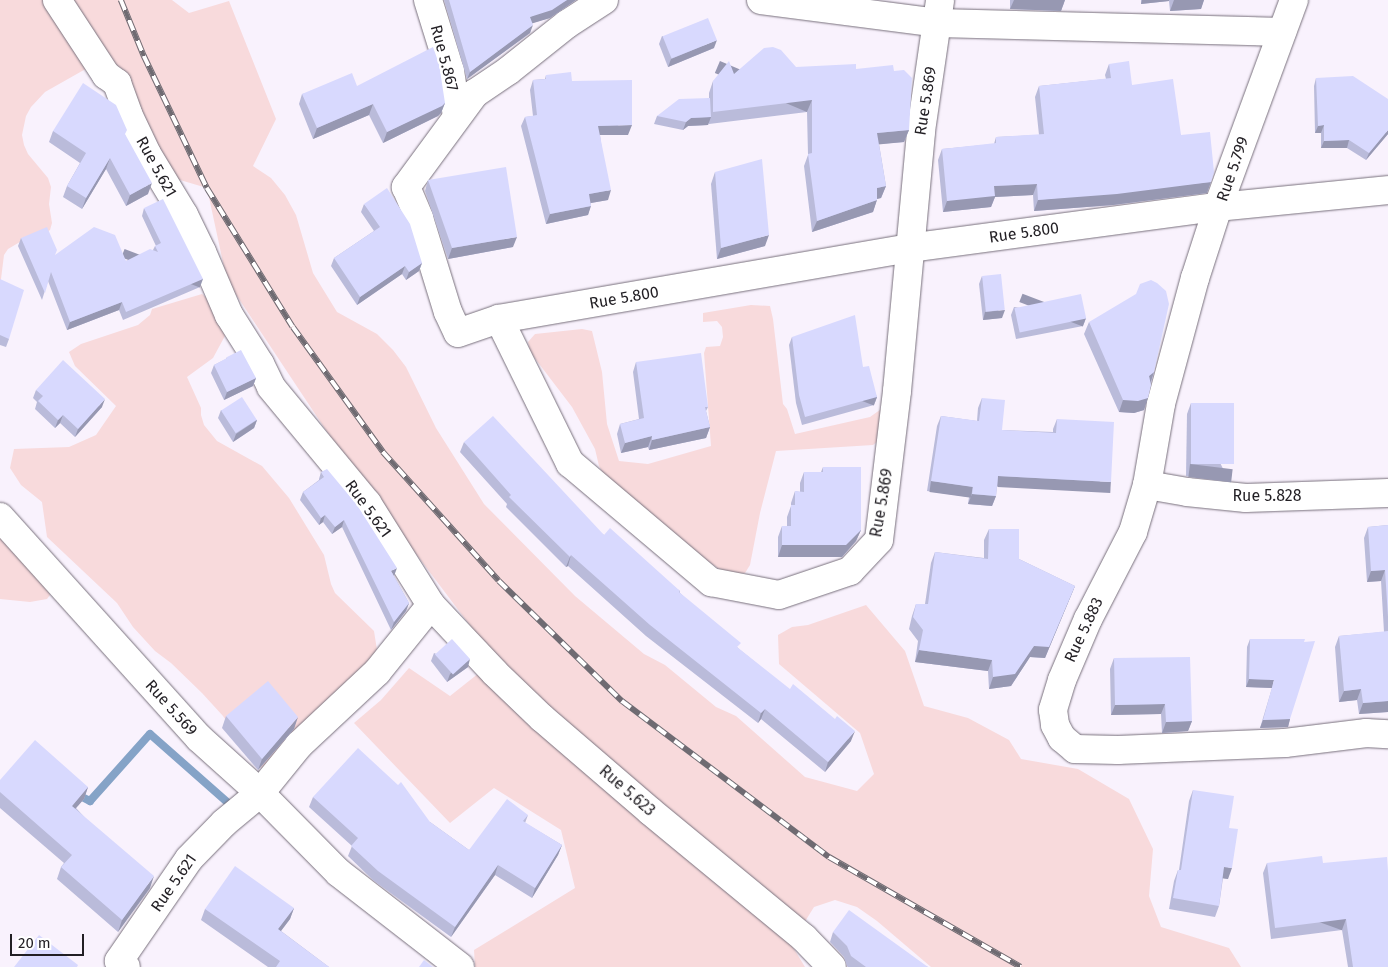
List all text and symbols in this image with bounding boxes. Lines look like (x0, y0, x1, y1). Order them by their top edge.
street label: Rue 5.867 (426, 23, 462, 93)
street label: Rue 5.869 (911, 65, 941, 137)
street label: Rue 5.621 (132, 133, 180, 201)
street label: Rue 5.799 (1213, 134, 1253, 204)
street label: Rue 5.800 (988, 219, 1060, 247)
street label: Rue 5.800 (588, 282, 660, 314)
street label: Rue 5.869 (867, 467, 897, 539)
street label: Rue 5.621 (341, 476, 395, 542)
street label: Rue 5.828 (1232, 486, 1302, 506)
street label: Rue 5.883 (1061, 594, 1107, 666)
street label: Rue 5.569 (141, 676, 201, 740)
street label: Rue 5.623 (595, 762, 659, 820)
street label: Rue 5.621 (147, 850, 201, 916)
scale bar (12, 924, 86, 956)
text: 20 m (18, 934, 51, 952)

